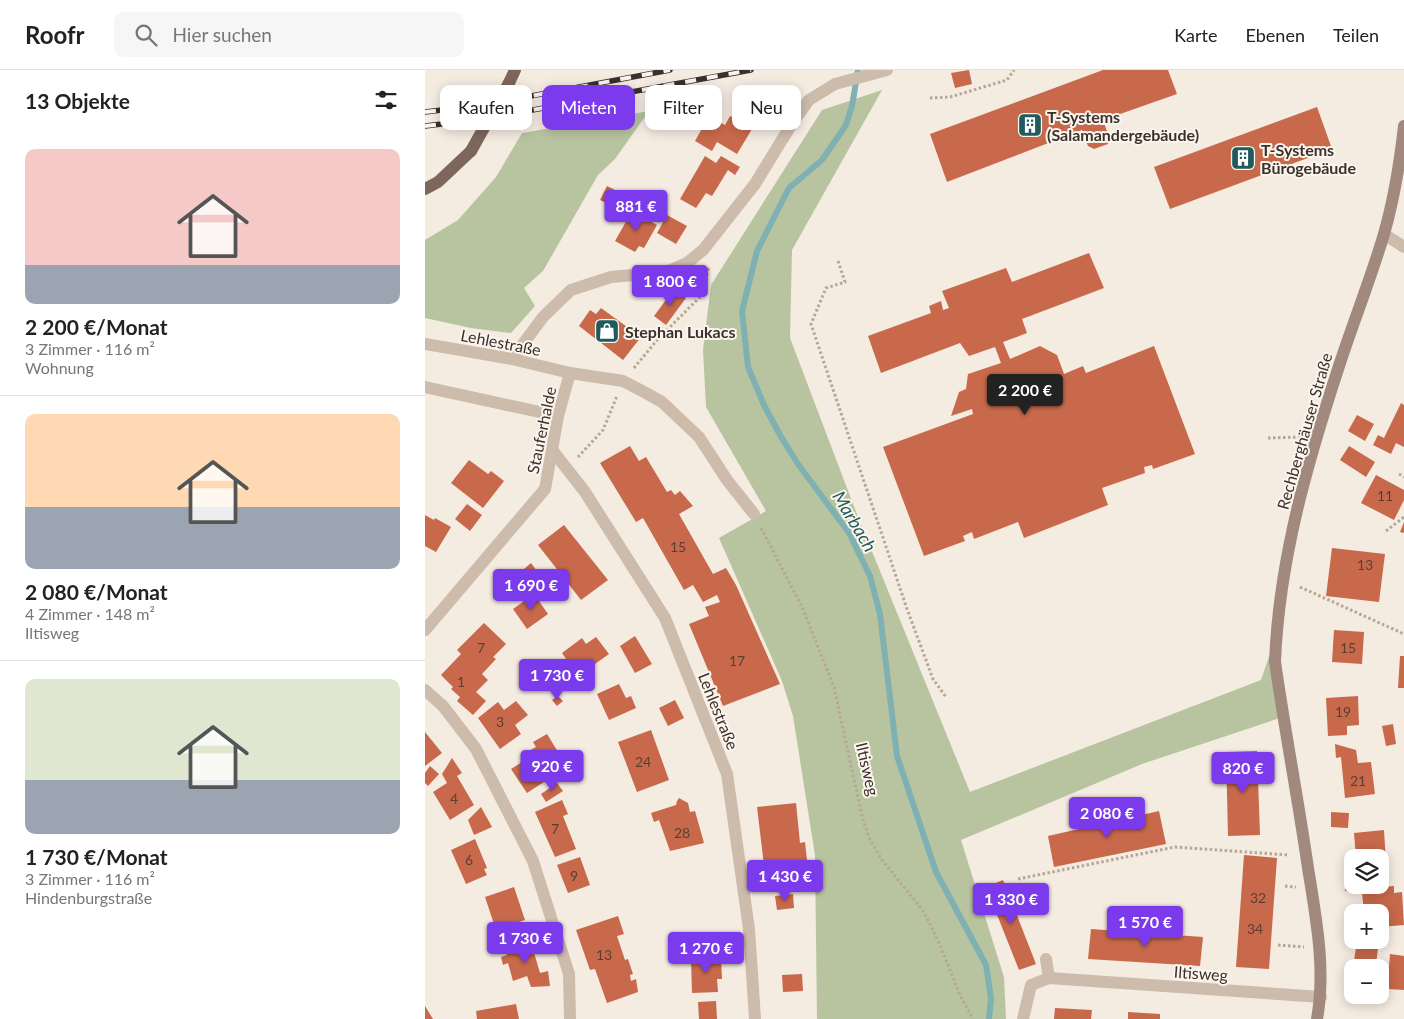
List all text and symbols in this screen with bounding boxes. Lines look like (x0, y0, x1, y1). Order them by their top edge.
search box (114, 12, 464, 57)
text: Roofr (25, 20, 84, 49)
icon: search (132, 21, 160, 49)
text: Hier suchen (172, 23, 272, 46)
text: Karte (1174, 24, 1217, 46)
text: Ebenen (1245, 24, 1305, 46)
text: Teilen (1333, 24, 1379, 46)
chip: Kaufen (440, 85, 532, 130)
chip: Mieten (542, 85, 635, 130)
chip: Filter (645, 85, 722, 130)
chip: Neu (732, 85, 801, 130)
icon: filters (372, 86, 400, 114)
text: 13 Objekte (25, 88, 130, 113)
place label: T-Systems (Salamandergebäude) (1047, 107, 1199, 144)
building icon: T-Systems (Salamandergebäude) (1017, 112, 1043, 138)
place label: T-Systems Bürogebäude (1261, 140, 1356, 177)
building icon: T-Systems Bürogebäude (1230, 145, 1256, 171)
icon: home (168, 181, 258, 271)
pin: 881 € (601, 190, 671, 232)
text: 881 € (615, 196, 657, 215)
pin: 1 800 € (624, 264, 716, 307)
text: 1 800 € (643, 271, 697, 290)
text: 2 200 €/Monat (25, 314, 168, 339)
shop icon: Stephan Lukacs (594, 318, 620, 344)
place label: Stephan Lukacs (625, 322, 735, 341)
street label: Lehlestraße (459, 325, 543, 359)
text: 3 Zimmer · 116 m² (25, 339, 155, 358)
street label: Rechberghäuser Straße (1273, 350, 1335, 512)
text: Wohnung (25, 358, 94, 377)
pin: 2 200 € (979, 374, 1071, 416)
text: 2 200 € (998, 380, 1052, 399)
street label: Stauferhalde (522, 385, 560, 475)
icon: home (168, 447, 258, 537)
water label: Marbach (828, 487, 882, 555)
house number: 11 (1377, 487, 1393, 504)
house number: 15 (670, 538, 686, 555)
house number: 13 (1357, 556, 1373, 573)
pin: 1 690 € (485, 568, 577, 611)
text: 1 690 € (504, 575, 558, 594)
text: 2 080 €/Monat (25, 579, 168, 604)
text: 4 Zimmer · 148 m² (25, 604, 155, 623)
text: Iltisweg (25, 623, 79, 642)
house number: 7 (477, 639, 485, 656)
house number: 15 (1340, 639, 1356, 656)
house number: 17 (729, 652, 745, 669)
pin: 1 730 € (511, 658, 603, 701)
text: 1 730 € (530, 665, 584, 684)
street label: Lehlestraße (695, 670, 743, 752)
house number: 1 (457, 673, 465, 690)
house number: 19 (1335, 703, 1351, 720)
icon: home (168, 712, 258, 802)
house number: 3 (496, 713, 504, 730)
street label: Iltisweg (853, 740, 883, 798)
pin: 920 € (517, 750, 587, 792)
pin: 820 € (1208, 752, 1278, 794)
house number: 24 (635, 753, 651, 770)
text: 920 € (531, 756, 573, 775)
text: 820 € (1222, 758, 1264, 777)
house number: 21 (1350, 772, 1366, 789)
house number: 4 (450, 790, 458, 807)
pin: 2 080 € (1061, 796, 1153, 839)
text: 2 080 € (1080, 803, 1134, 822)
house number: 7 (551, 820, 559, 837)
house number: 28 (674, 824, 690, 841)
text: 1 730 €/Monat (25, 844, 168, 869)
map controls (1344, 849, 1389, 1004)
button: layers (1344, 849, 1389, 894)
house number: 6 (465, 851, 473, 868)
pin: 1 430 € (739, 860, 831, 902)
text: 1 430 € (758, 866, 812, 885)
house number: 9 (570, 867, 578, 884)
text: 3 Zimmer · 116 m² (25, 869, 155, 888)
pin: 1 330 € (965, 882, 1057, 925)
text: Hindenburgstraße (25, 888, 152, 907)
text: 1 330 € (984, 889, 1038, 908)
house number: 32 (1250, 889, 1266, 906)
button: + (1344, 904, 1389, 949)
pin: 1 570 € (1099, 906, 1191, 948)
text: 1 570 € (1118, 912, 1172, 931)
house number: 34 (1247, 920, 1263, 937)
pin: 1 730 € (479, 922, 571, 964)
text: 1 730 € (498, 928, 552, 947)
pin: 1 270 € (660, 932, 752, 974)
text: 1 270 € (679, 938, 733, 957)
house number: 13 (596, 946, 612, 963)
button: − (1344, 959, 1389, 1004)
street label: Iltisweg (1173, 962, 1229, 984)

